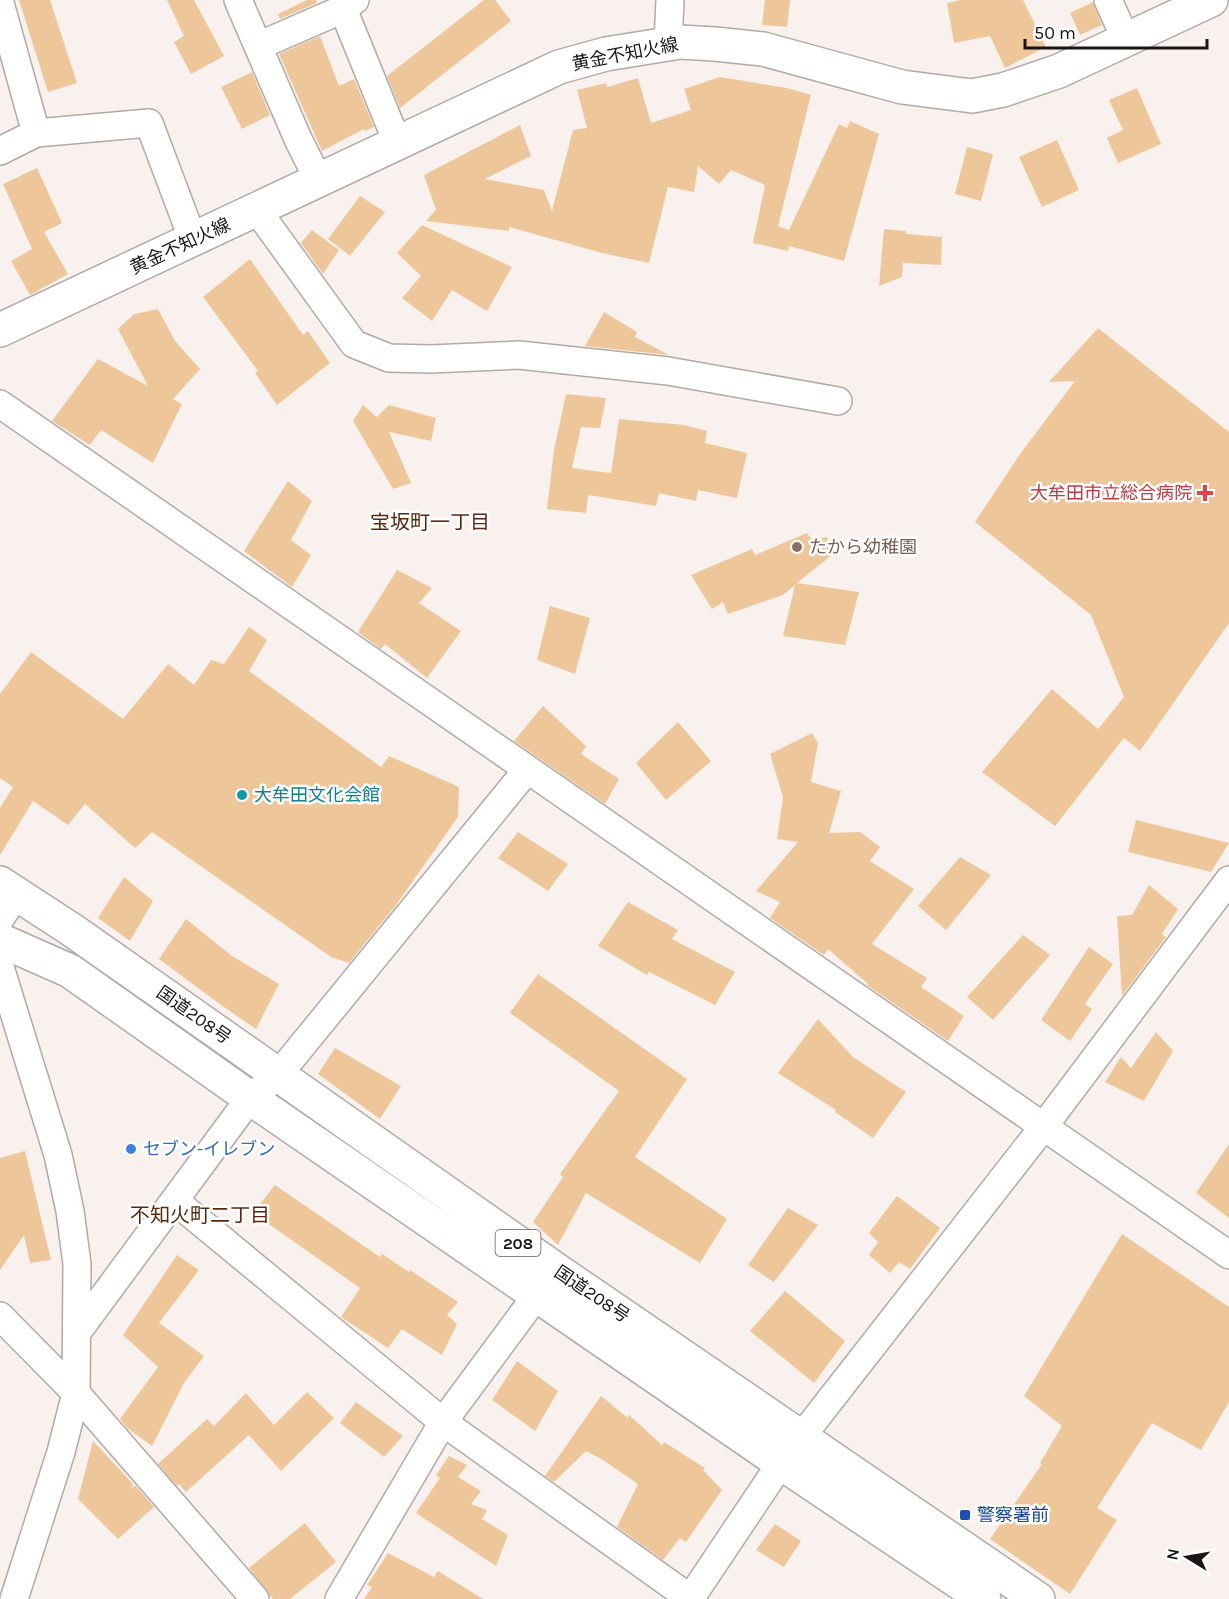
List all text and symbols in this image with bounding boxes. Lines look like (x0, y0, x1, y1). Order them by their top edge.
scale bar (1025, 12, 1206, 50)
text: 50 m (1034, 22, 1076, 44)
street label: 黄金不知火線 (570, 33, 680, 75)
street label: 黄金不知火線 (126, 213, 234, 279)
place label: 大牟田市立総合病院 (1030, 482, 1192, 504)
marker: 大牟田市立総合病院 (1196, 484, 1214, 502)
district label: 宝坂町一丁目 (370, 511, 490, 534)
place label: たから幼稚園 (809, 536, 917, 558)
marker: たから幼稚園 (790, 540, 804, 554)
place label: 大牟田文化会館 (254, 784, 380, 806)
marker: 大牟田文化会館 (235, 788, 249, 802)
street label: 国道208号 (152, 981, 236, 1049)
place label: セブン-イレブン (143, 1138, 275, 1160)
marker: セブン-イレブン (124, 1142, 138, 1156)
district label: 不知火町二丁目 (130, 1204, 270, 1227)
road number: 208 (496, 1230, 540, 1256)
street label: 国道208号 (550, 1261, 634, 1327)
place label: 警察署前 (977, 1504, 1049, 1526)
marker: 警察署前 (958, 1508, 972, 1522)
north arrow (1157, 1527, 1217, 1587)
text: N (1162, 1547, 1183, 1562)

